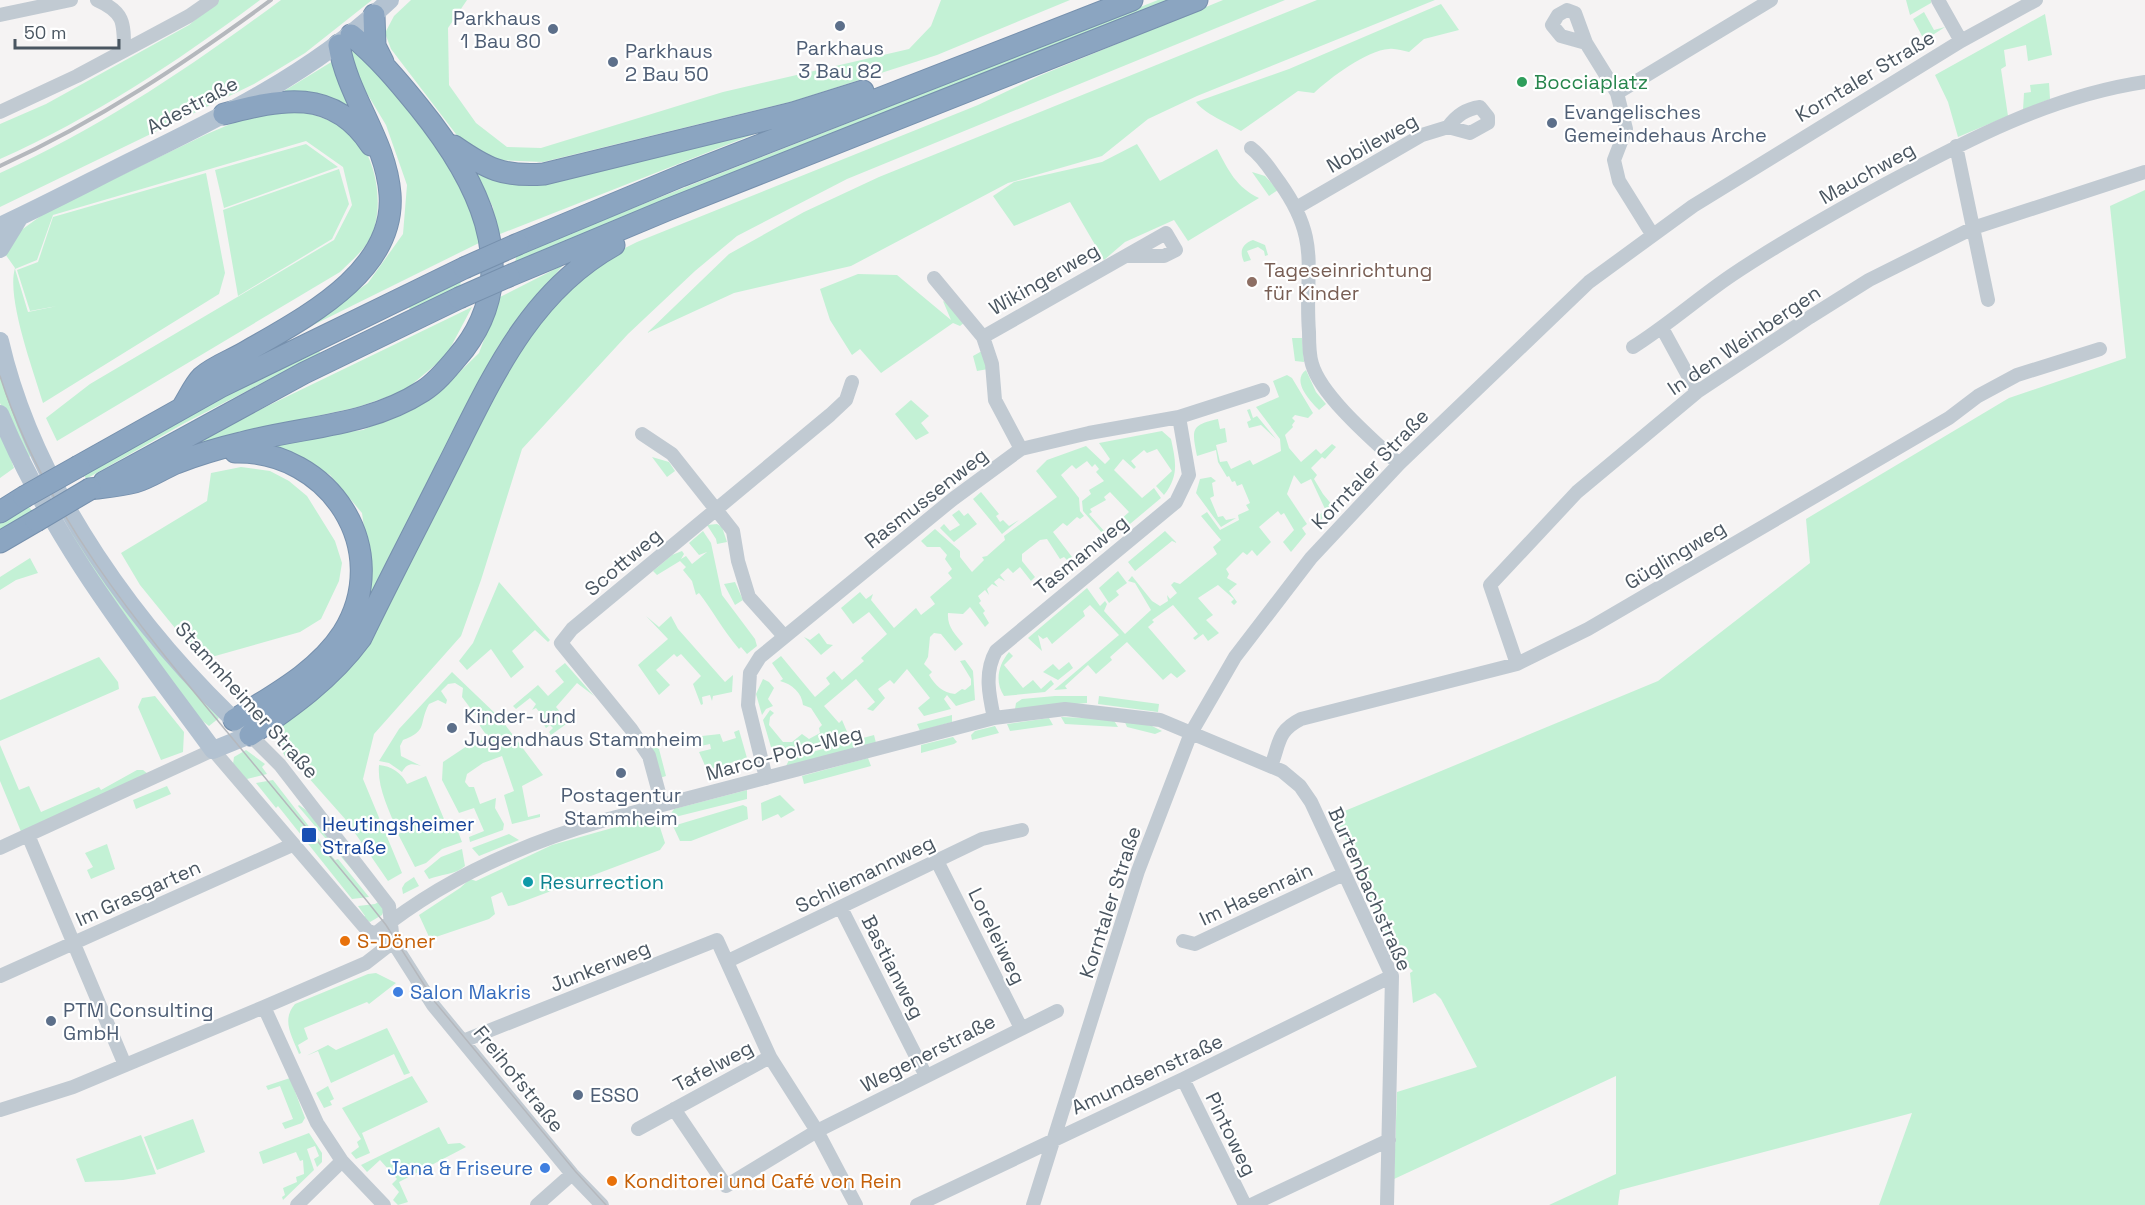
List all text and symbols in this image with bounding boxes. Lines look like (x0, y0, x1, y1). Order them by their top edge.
place label: Parkhaus 1 Bau 80 (453, 5, 541, 54)
scale bar (15, 12, 118, 50)
marker: Parkhaus 3 Bau 82 (833, 19, 847, 33)
text: 50 m (24, 21, 66, 44)
marker: Parkhaus 1 Bau 80 (546, 22, 560, 36)
street label: Korntaler Straße (1790, 24, 1940, 128)
place label: Parkhaus 3 Bau 82 (796, 35, 884, 84)
place label: Parkhaus 2 Bau 50 (625, 38, 713, 87)
marker: Parkhaus 2 Bau 50 (606, 55, 620, 69)
place label: Bocciaplatz (1534, 69, 1648, 95)
street label: Adestraße (142, 70, 242, 140)
marker: Bocciaplatz (1515, 75, 1529, 89)
place label: Evangelisches Gemeindehaus Arche (1564, 99, 1767, 148)
street label: Nobileweg (1322, 107, 1422, 179)
marker: Evangelisches Gemeindehaus Arche (1545, 116, 1559, 130)
street label: Mauchweg (1815, 136, 1919, 210)
street label: Wikingerweg (984, 237, 1104, 321)
place label: Tageseinrichtung für Kinder (1264, 257, 1432, 306)
marker: Tageseinrichtung für Kinder (1245, 275, 1259, 289)
street label: In den Weinbergen (1662, 279, 1826, 401)
street label: Korntaler Straße (1306, 403, 1434, 535)
street label: Rasmussenweg (859, 442, 993, 554)
street label: Tasmanweg (1029, 509, 1133, 601)
street label: Güglingweg (1620, 515, 1730, 595)
street label: Scottweg (579, 522, 667, 602)
street label: Stammheimer Straße (170, 616, 324, 784)
place label: Kinder- und Jugendhaus Stammheim (464, 703, 702, 752)
street label: Marco-Polo-Weg (703, 720, 865, 786)
marker: Kinder- und Jugendhaus Stammheim (445, 721, 459, 735)
marker: Postagentur Stammheim (614, 766, 628, 780)
place label: Postagentur Stammheim (561, 782, 681, 831)
street label: Burtenbachstraße (1322, 803, 1418, 975)
place label: Heutingsheimer Straße (322, 811, 475, 860)
street label: Korntaler Straße (1073, 823, 1147, 981)
marker: Heutingsheimer Straße (300, 826, 318, 844)
street label: Schliemannweg (791, 829, 939, 919)
street label: Im Grasgarten (71, 854, 205, 932)
street label: Im Hasenrain (1195, 856, 1317, 932)
place label: Resurrection (540, 869, 664, 895)
marker: Resurrection (521, 875, 535, 889)
street label: Loreleiweg (962, 883, 1032, 989)
street label: Bastianweg (856, 911, 930, 1023)
place label: S-Döner (357, 928, 436, 954)
marker: S-Döner (338, 934, 352, 948)
street label: Junkerweg (546, 934, 654, 998)
place label: Salon Makris (410, 979, 531, 1005)
marker: Salon Makris (391, 985, 405, 999)
place label: PTM Consulting GmbH (63, 997, 214, 1046)
street label: Wegenerstraße (856, 1008, 1000, 1098)
marker: PTM Consulting GmbH (44, 1014, 58, 1028)
street label: Freihofstraße (468, 1020, 570, 1138)
street label: Amundsenstraße (1067, 1028, 1227, 1120)
street label: Tafelweg (669, 1034, 757, 1098)
place label: ESSO (590, 1082, 639, 1108)
marker: ESSO (571, 1088, 585, 1102)
street label: Pintoweg (1199, 1088, 1263, 1180)
place label: Jana & Friseure (387, 1155, 533, 1181)
marker: Jana & Friseure (538, 1161, 552, 1175)
place label: Konditorei und Café von Rein (624, 1168, 902, 1194)
marker: Konditorei und Café von Rein (605, 1174, 619, 1188)

